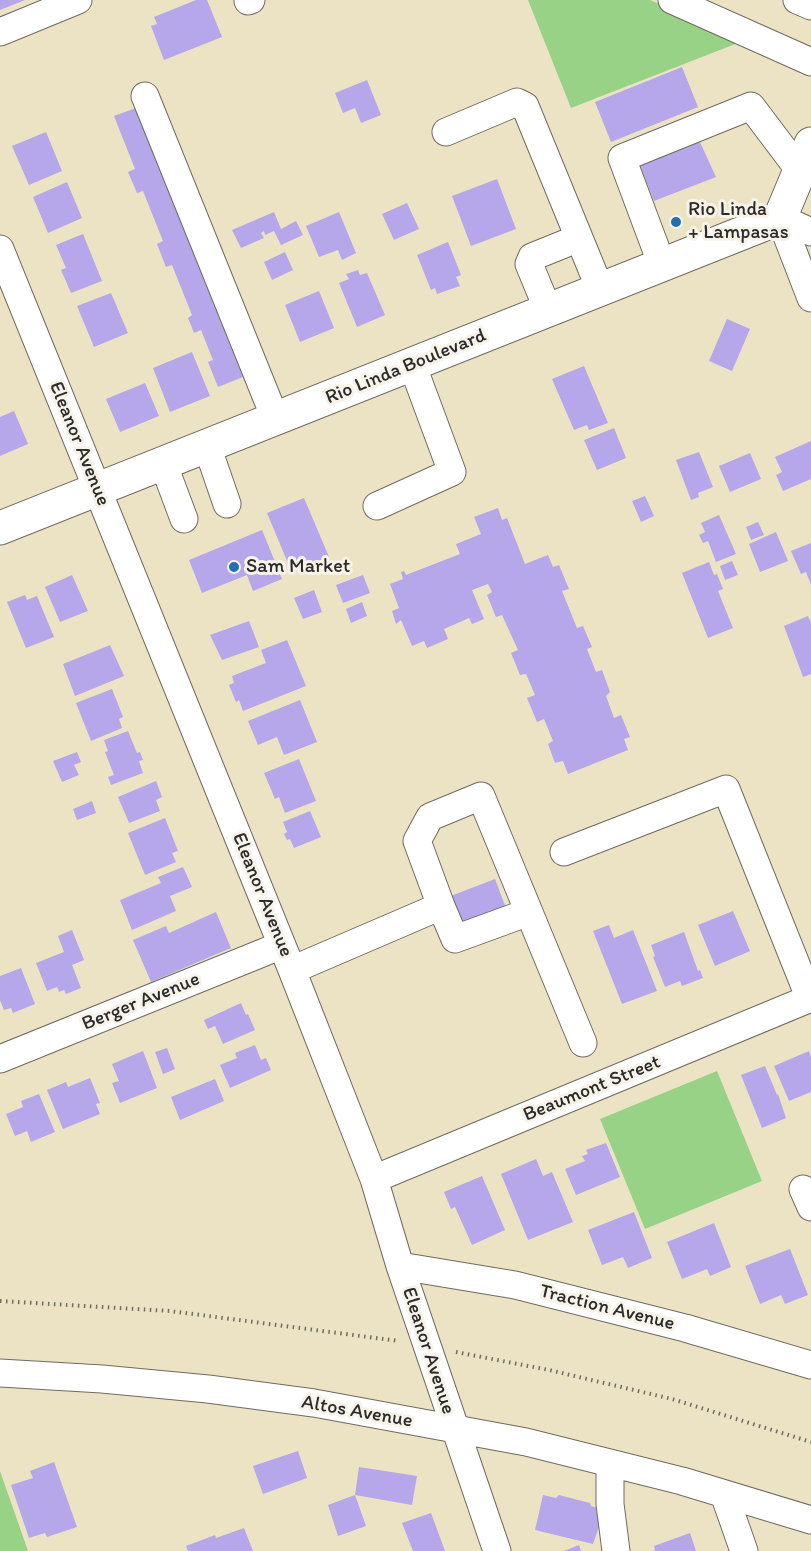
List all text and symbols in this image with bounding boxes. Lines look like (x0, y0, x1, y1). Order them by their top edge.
place label: Rio Linda + Lampasas (688, 198, 789, 245)
marker: Rio Linda + Lampasas (669, 215, 683, 229)
street label: Rio Linda Boulevard (322, 324, 490, 410)
street label: Eleanor Avenue (43, 378, 115, 510)
place label: Sam Market (246, 555, 350, 579)
marker: Sam Market (227, 560, 241, 574)
street label: Eleanor Avenue (226, 829, 298, 961)
street label: Berger Avenue (79, 967, 203, 1037)
street label: Beaumont Street (520, 1051, 664, 1127)
street label: Traction Avenue (537, 1280, 677, 1336)
street label: Eleanor Avenue (396, 1285, 460, 1417)
street label: Altos Avenue (300, 1390, 414, 1434)

